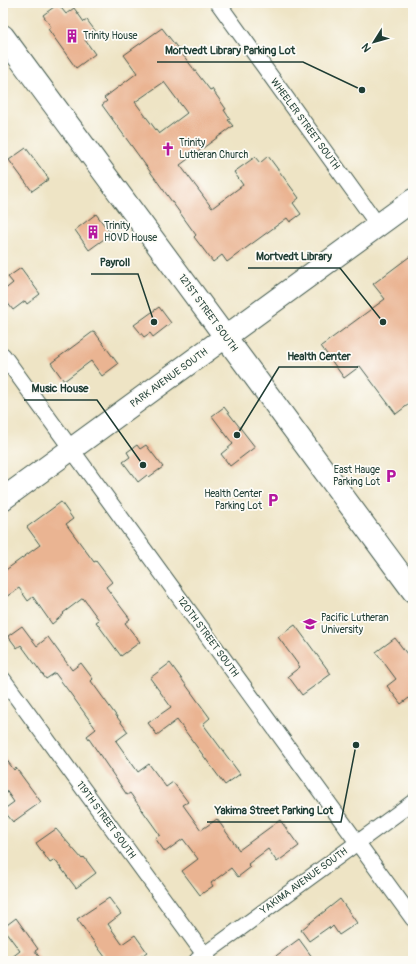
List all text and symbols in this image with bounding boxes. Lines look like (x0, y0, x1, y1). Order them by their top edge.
north arrow (354, 22, 394, 62)
building icon: Trinity House (64, 28, 80, 44)
place label: Trinity House (83, 30, 138, 42)
callout: Mortvedt Library Parking Lot (157, 39, 303, 62)
text: N (359, 40, 374, 55)
text: Mortvedt Library Parking Lot (165, 44, 296, 57)
street label: WHEELER STREET SOUTH (268, 76, 342, 172)
place label: Trinity Lutheran Church (179, 137, 249, 161)
church icon: Trinity Lutheran Church (160, 141, 176, 157)
place label: Trinity HOVD House (104, 220, 157, 244)
building icon: Trinity HOVD House (85, 224, 101, 240)
callout: Mortvedt Library (248, 245, 340, 268)
text: Mortvedt Library (256, 250, 332, 263)
callout: Payroll (91, 251, 138, 274)
text: Payroll (100, 256, 131, 269)
street label: 121ST STREET SOUTH (176, 272, 240, 354)
callout: Health Center (279, 344, 358, 367)
street label: PARK AVENUE SOUTH (128, 346, 210, 410)
text: Health Center (287, 350, 352, 363)
callout: Music House (24, 377, 97, 400)
text: Music House (31, 382, 89, 395)
place label: East Hauge Parking Lot (333, 464, 381, 488)
parking icon: East Hauge Parking Lot (383, 468, 399, 484)
place label: Health Center Parking Lot (204, 488, 263, 512)
parking icon: Health Center Parking Lot (265, 492, 281, 508)
street label: 120TH STREET SOUTH (175, 594, 241, 680)
place label: Pacific Lutheran University (321, 612, 389, 636)
school or university icon: Pacific Lutheran University (302, 616, 318, 632)
street label: 119TH STREET SOUTH (74, 779, 138, 861)
callout: Yakima Street Parking Lot (207, 799, 341, 822)
text: Yakima Street Parking Lot (214, 804, 334, 817)
street label: YAKIMA AVENUE SOUTH (257, 845, 350, 917)

